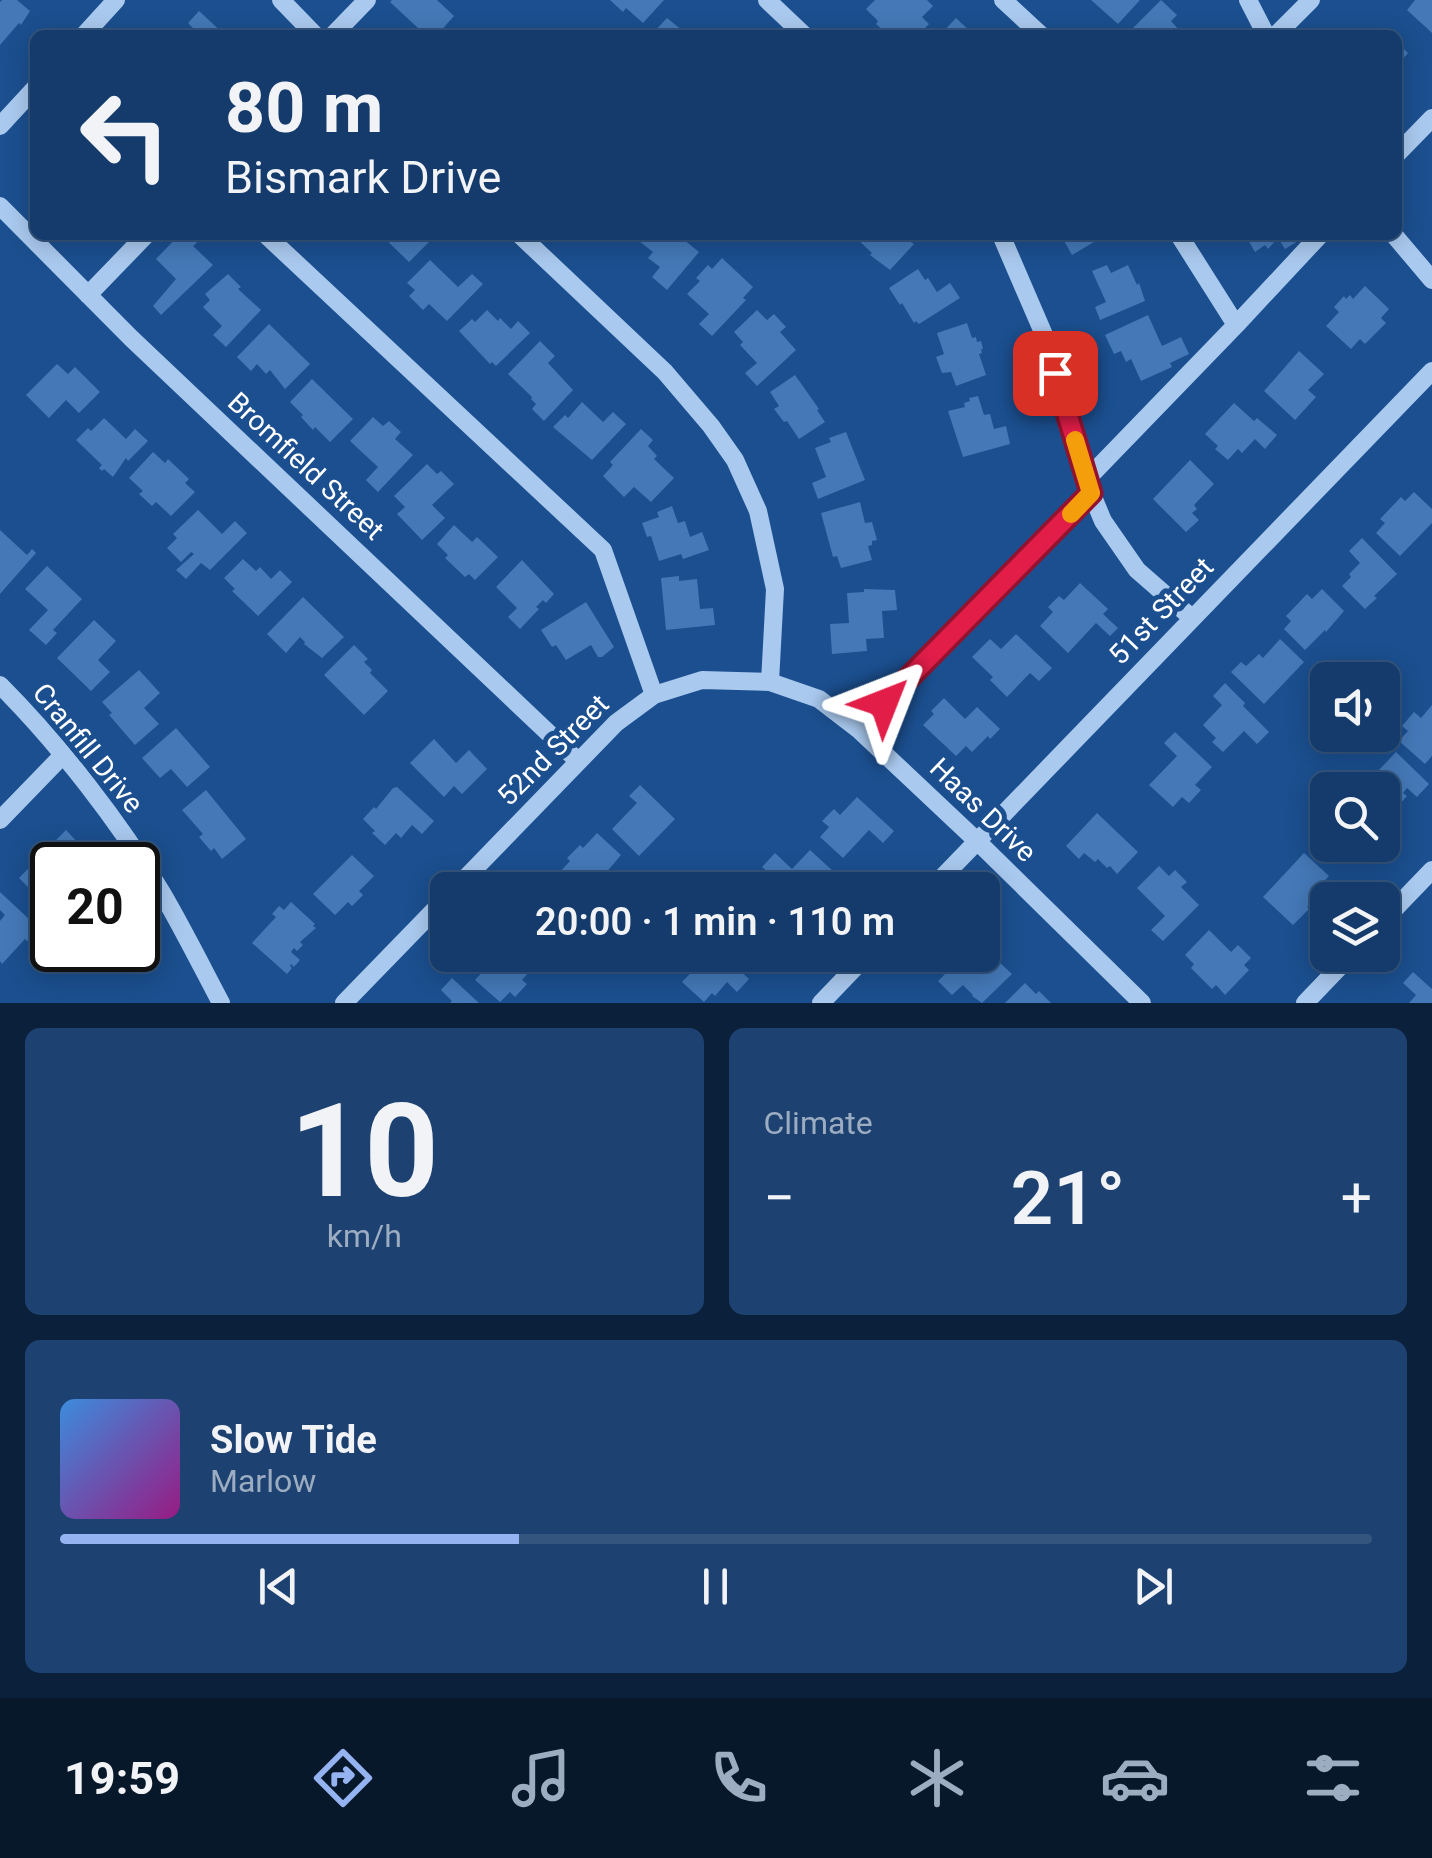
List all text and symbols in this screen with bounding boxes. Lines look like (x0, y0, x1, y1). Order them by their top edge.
text: 80 m (225, 67, 383, 149)
icon: left (60, 70, 190, 200)
text: Bismark Drive (225, 151, 501, 204)
pin (1013, 331, 1098, 416)
icon: arrive (1028, 346, 1083, 401)
street label: Bromfield Street (221, 385, 391, 547)
street label: 51st Street (1102, 551, 1220, 671)
position arrow (832, 651, 936, 755)
map controls (1310, 662, 1400, 972)
button: sound (1310, 662, 1400, 752)
street label: Cranfill Drive (26, 677, 150, 819)
street label: 52nd Street (491, 688, 615, 812)
street label: Haas Drive (923, 751, 1043, 869)
button: search (1310, 772, 1400, 862)
speed limit sign: 20 (30, 842, 160, 972)
button: layers (1310, 882, 1400, 972)
text: 20:00 · 1 min · 110 m (535, 900, 895, 944)
text: 10 (290, 1075, 439, 1228)
text: Climate (764, 1104, 873, 1142)
text: 21° (1011, 1154, 1125, 1242)
text: − (764, 1166, 795, 1230)
text: + (1341, 1166, 1372, 1230)
text: km/h (327, 1217, 402, 1255)
text: Slow Tide (210, 1418, 377, 1462)
text: Marlow (210, 1462, 316, 1500)
icon: previous (251, 1559, 306, 1614)
icon: pause (688, 1559, 743, 1614)
icon: next (1126, 1559, 1181, 1614)
icon: directions (308, 1743, 378, 1813)
icon: music (506, 1743, 576, 1813)
icon: phone (704, 1743, 774, 1813)
icon: climate (902, 1743, 972, 1813)
icon: car (1100, 1743, 1170, 1813)
icon: filters (1298, 1743, 1368, 1813)
text: 19:59 (64, 1752, 180, 1805)

